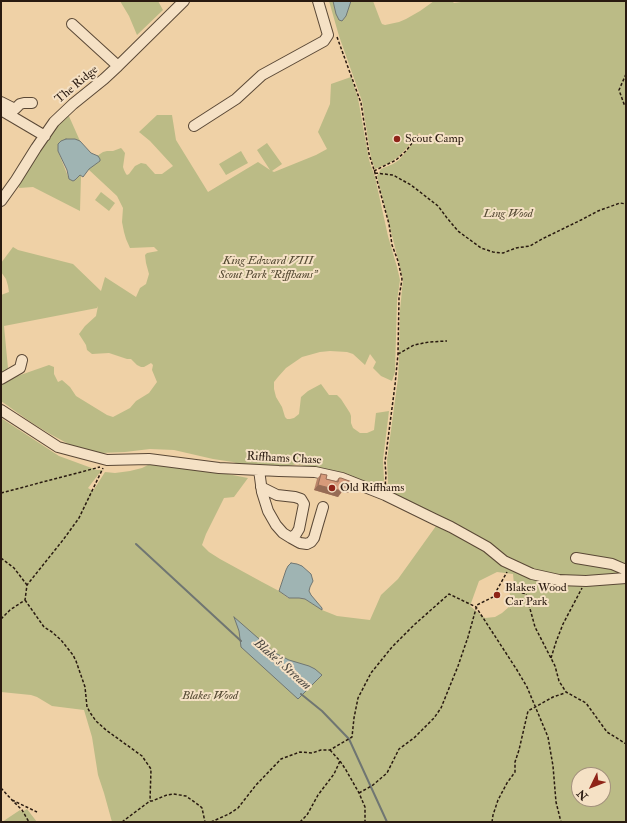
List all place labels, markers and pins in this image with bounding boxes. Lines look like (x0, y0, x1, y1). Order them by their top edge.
place label: Scout Camp (405, 132, 464, 146)
marker: Scout Camp (392, 134, 402, 144)
place label: Old Riffhams (340, 481, 404, 495)
marker: Old Riffhams (327, 483, 337, 493)
place label: Blakes Wood Car Park (505, 581, 567, 609)
marker: Blakes Wood Car Park (492, 590, 502, 600)

